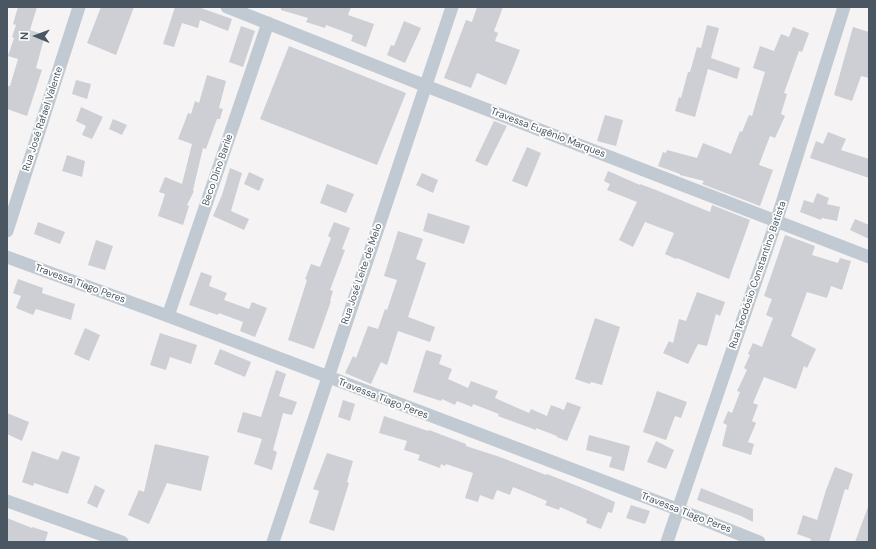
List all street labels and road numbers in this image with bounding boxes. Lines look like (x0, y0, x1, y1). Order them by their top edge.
street label: Rua José Rafael Valente (20, 65, 66, 173)
street label: Travessa Eugênio Marques (489, 106, 607, 160)
street label: Beco Dino Barile (200, 133, 236, 207)
street label: Rua Teodósio Constantino Batista (727, 200, 789, 350)
street label: Rua José Leite de Melo (339, 222, 385, 326)
street label: Travessa Tiago Peres (33, 262, 127, 306)
street label: Travessa Tiago Peres (336, 376, 430, 422)
street label: Travessa Tiago Peres (639, 490, 733, 536)

